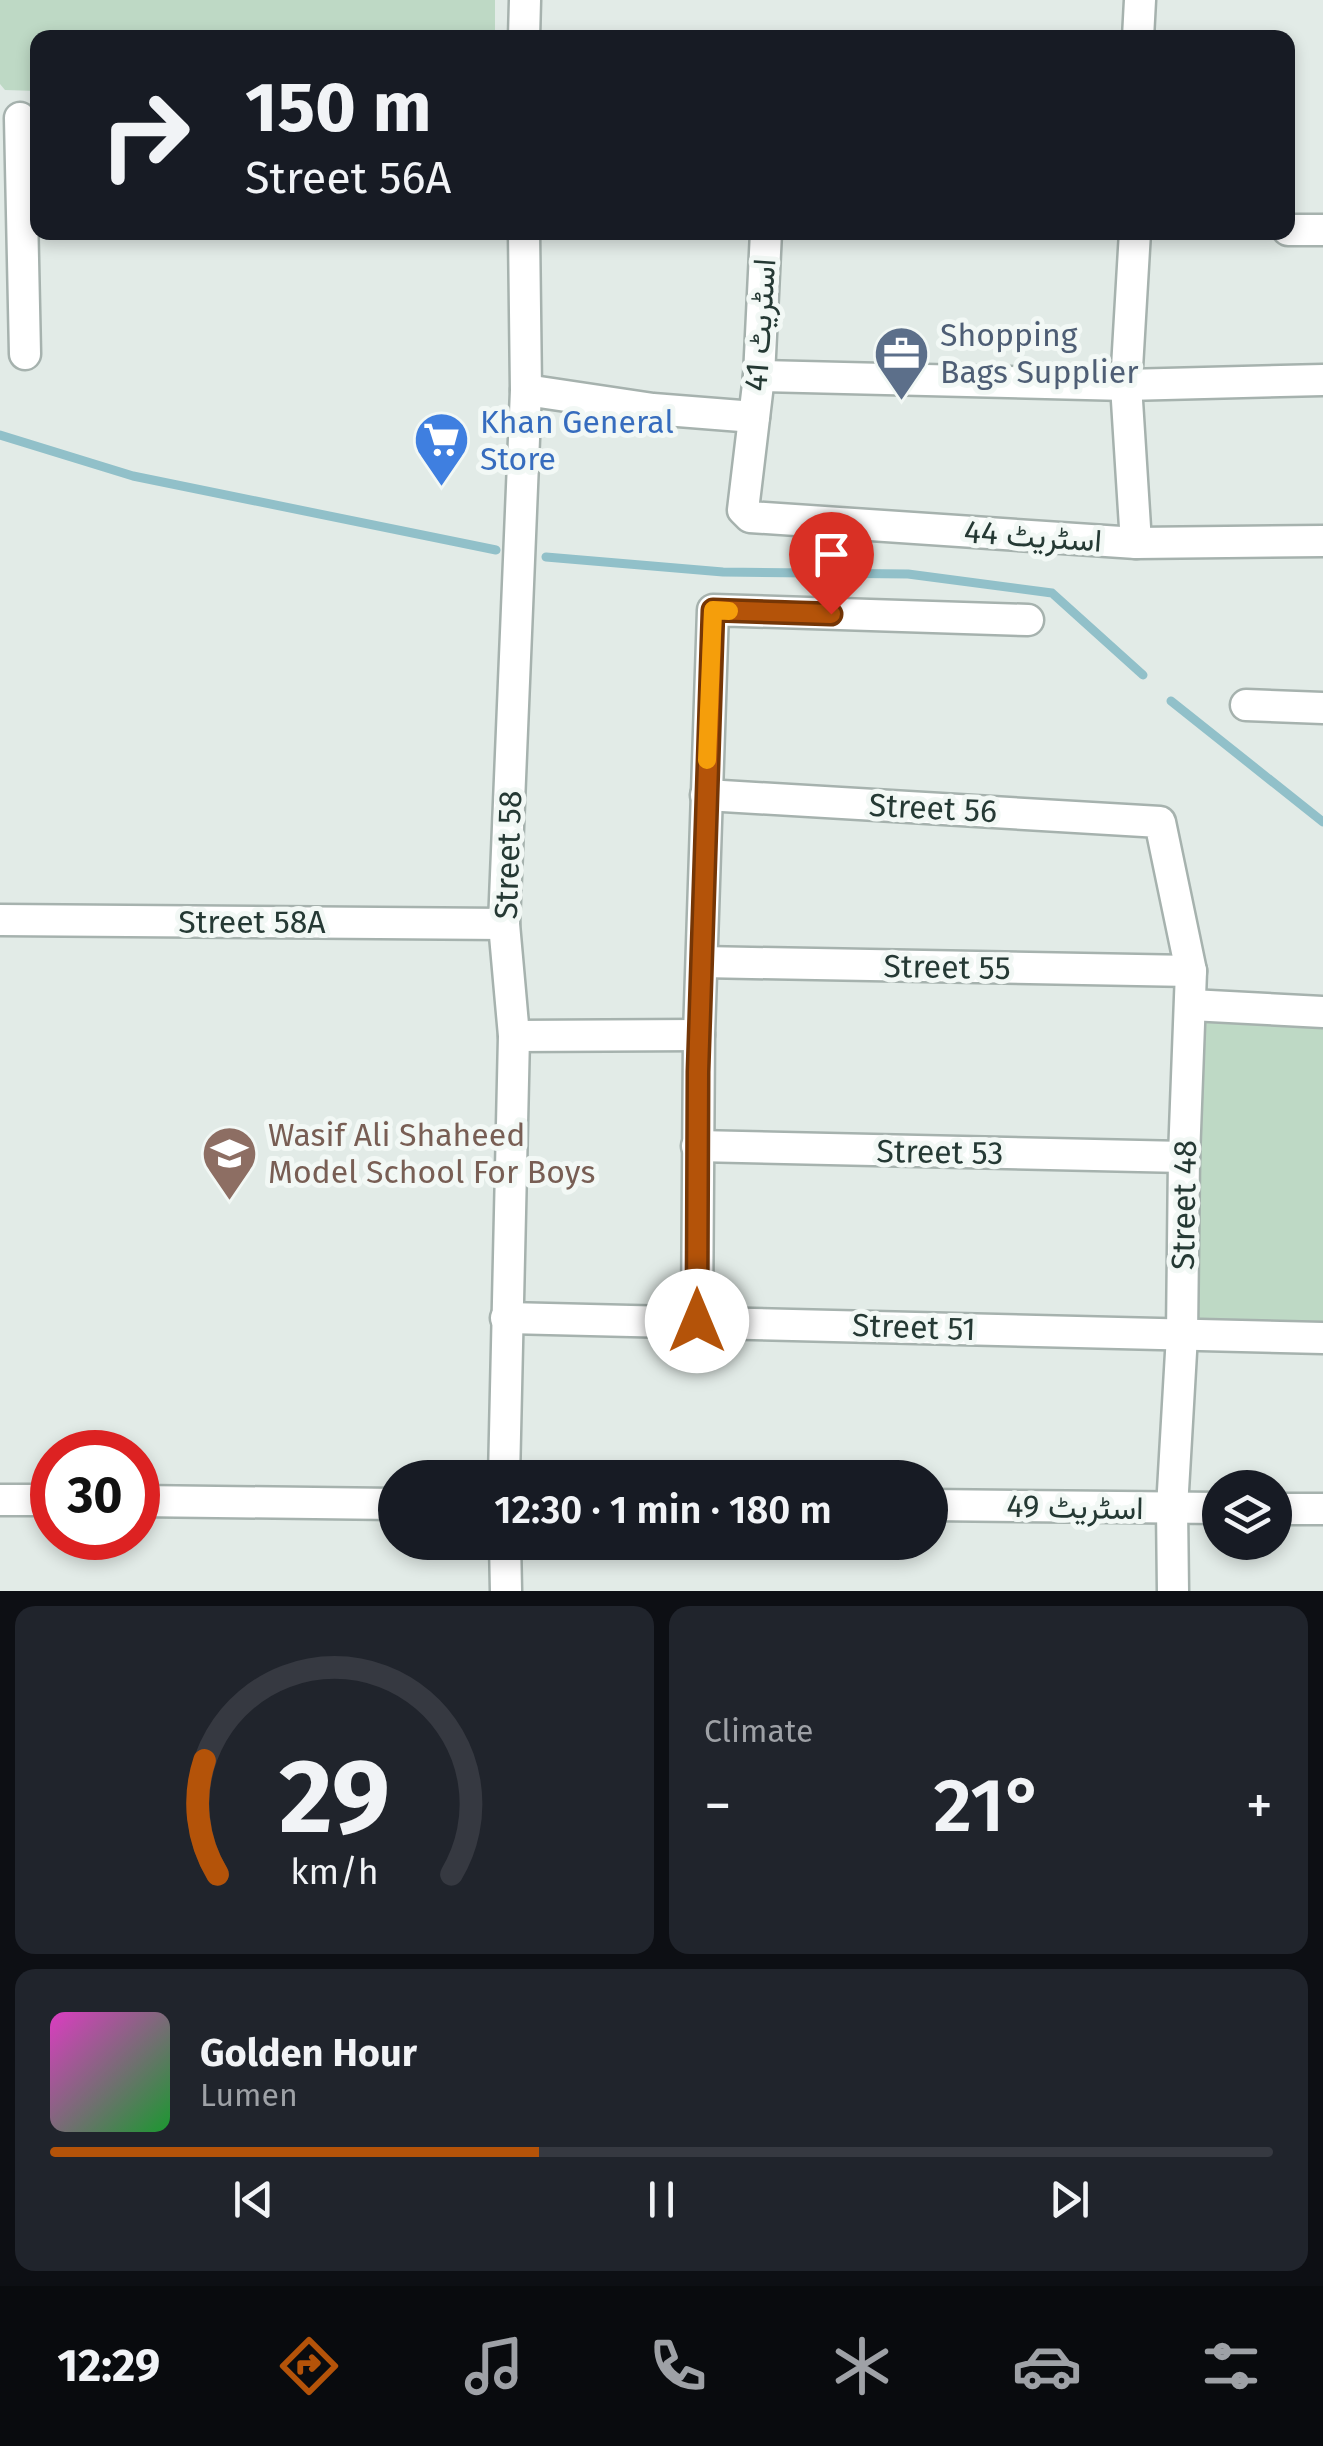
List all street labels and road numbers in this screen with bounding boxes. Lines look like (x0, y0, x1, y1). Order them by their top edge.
street label: اسٹریٹ 41 (736, 257, 785, 393)
street label: اسٹریٹ 44 (963, 512, 1103, 561)
street label: Street 56 (868, 786, 998, 830)
street label: Street 58 (487, 790, 529, 920)
street label: Street 58A (178, 903, 326, 941)
street label: Street 55 (883, 947, 1011, 987)
street label: Street 53 (876, 1132, 1004, 1172)
street label: Street 48 (1164, 1140, 1204, 1270)
street label: Street 51 (852, 1306, 976, 1348)
street label: اسٹریٹ 49 (1006, 1487, 1144, 1528)

